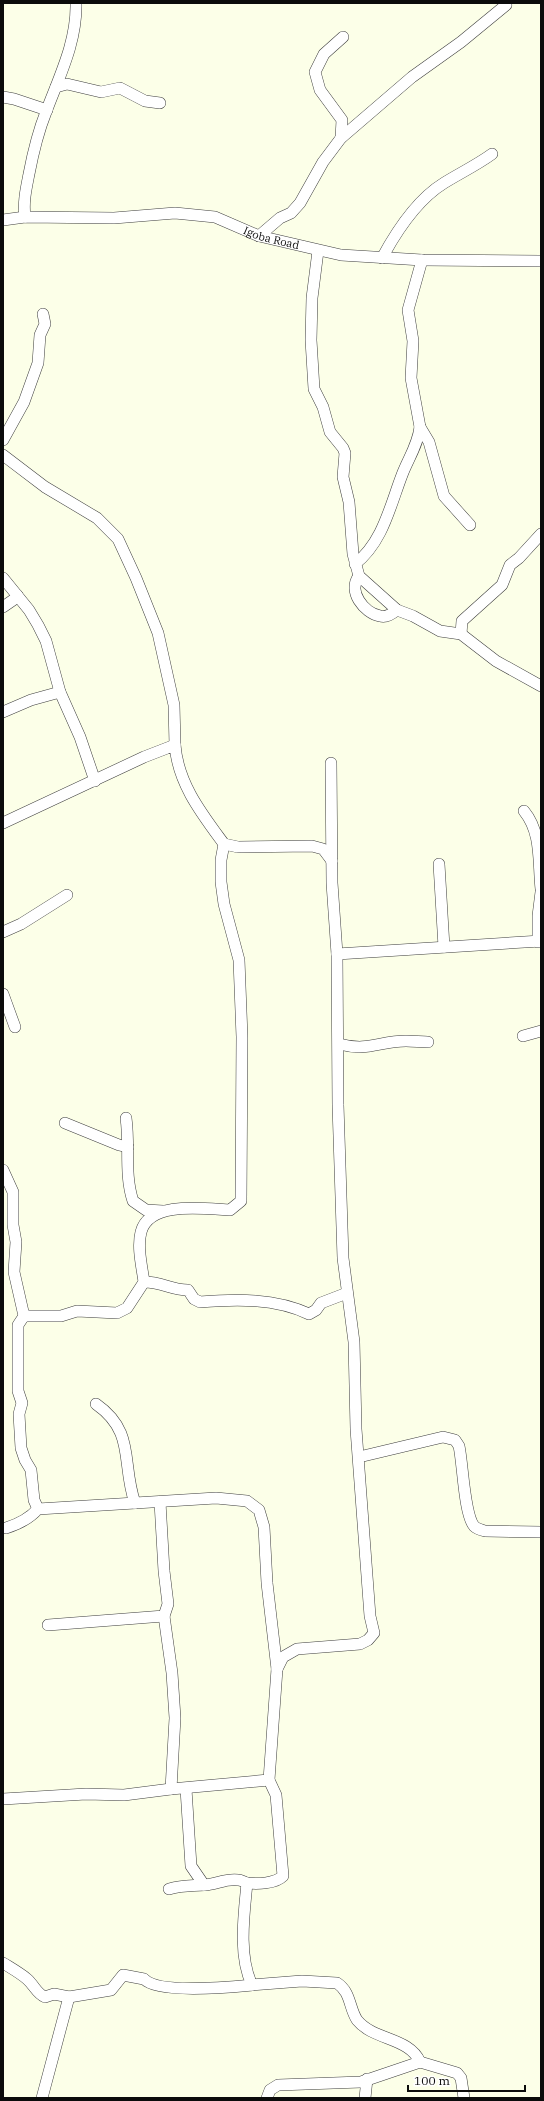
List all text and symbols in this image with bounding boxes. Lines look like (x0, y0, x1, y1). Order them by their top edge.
street label: Igoba Road (241, 223, 301, 252)
scale bar (408, 2067, 525, 2093)
text: 100 m (414, 2073, 450, 2088)

